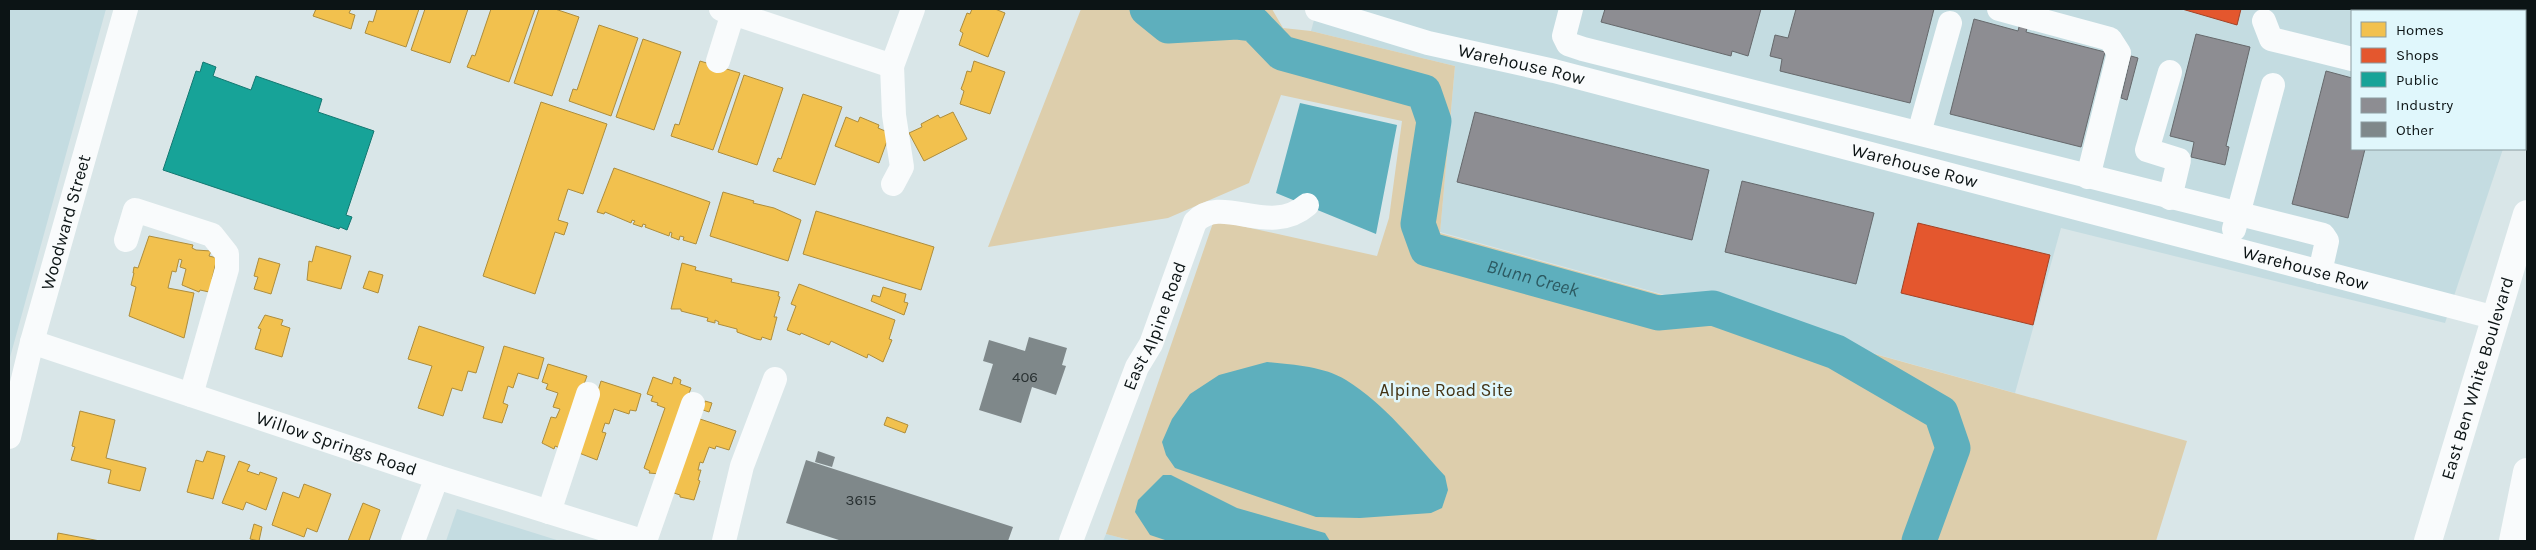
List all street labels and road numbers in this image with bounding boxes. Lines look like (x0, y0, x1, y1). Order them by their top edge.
street label: Warehouse Row (1456, 39, 1587, 90)
street label: Warehouse Row (1849, 138, 1980, 193)
street label: Woodward Street (36, 152, 95, 293)
street label: Warehouse Row (2240, 241, 2371, 295)
street label: East Alpine Road (1118, 259, 1191, 393)
street label: East Ben White Boulevard (2436, 274, 2518, 483)
street label: Willow Springs Road (253, 406, 420, 481)

